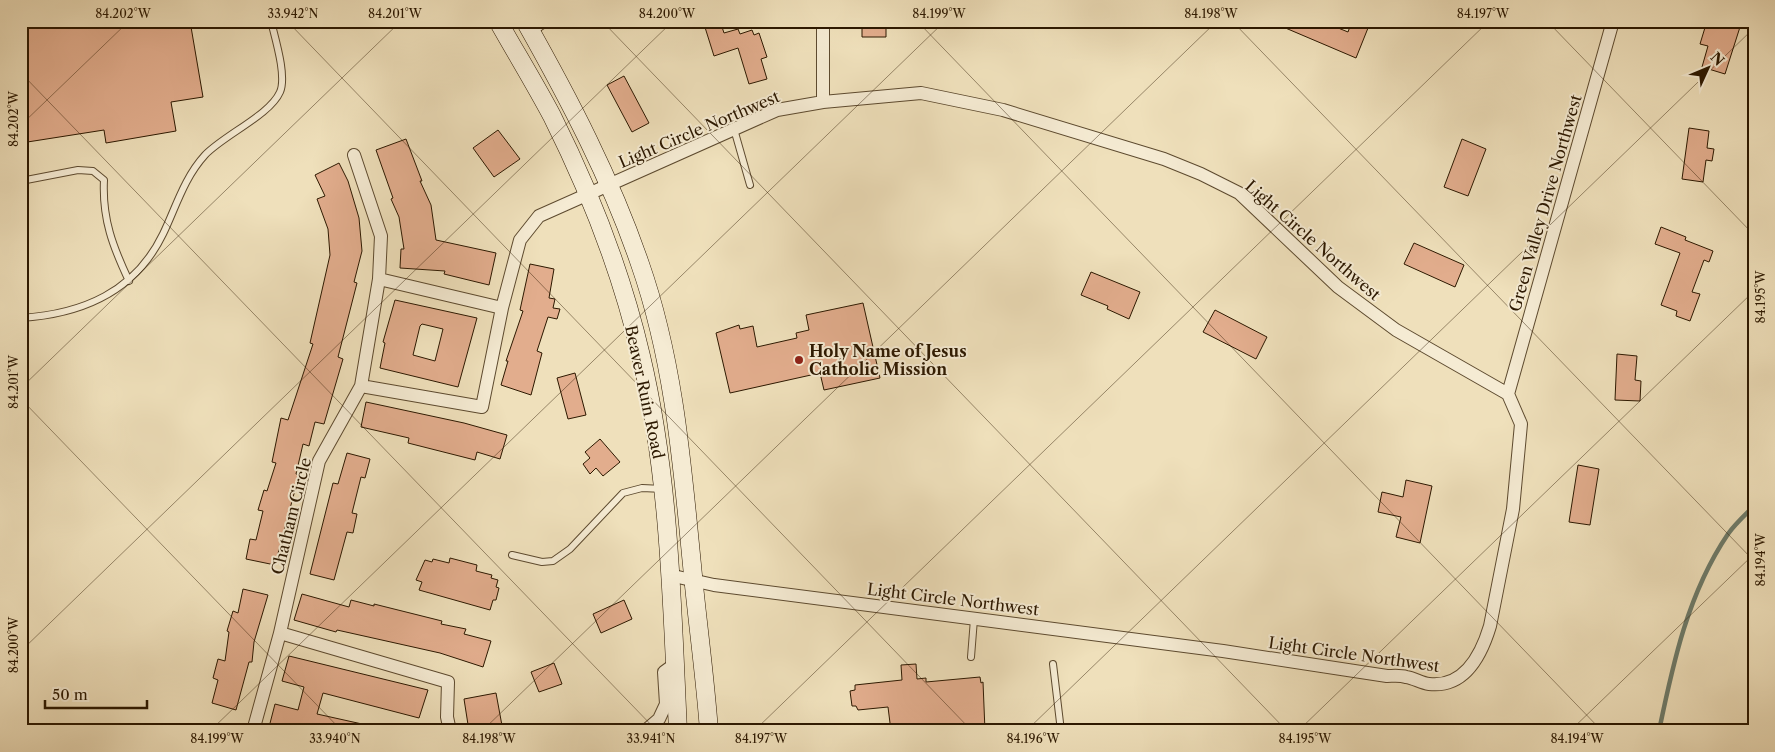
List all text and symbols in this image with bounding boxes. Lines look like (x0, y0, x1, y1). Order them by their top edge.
text: 84.202°W (95, 6, 152, 21)
text: 33.942°N (268, 6, 318, 21)
text: 84.201°W (368, 6, 423, 21)
text: 84.200°W (639, 6, 696, 21)
text: 84.199°W (912, 6, 967, 21)
text: 84.198°W (1184, 6, 1239, 21)
text: 84.197°W (1457, 6, 1510, 21)
north arrow (1682, 42, 1732, 92)
text: N (1707, 48, 1728, 70)
street label: Light Circle Northwest (616, 86, 783, 172)
text: 84.202°W (6, 90, 21, 147)
street label: Green Valley Drive Northwest (1504, 92, 1586, 314)
street label: Light Circle Northwest (1241, 176, 1385, 304)
text: 84.195°W (1753, 270, 1768, 323)
street label: Beaver Ruin Road (621, 323, 669, 461)
place label: Holy Name of Jesus Catholic Mission (809, 341, 967, 379)
text: 84.201°W (6, 354, 21, 409)
marker: Holy Name of Jesus Catholic Mission (793, 354, 805, 366)
street label: Chatham Circle (267, 455, 315, 577)
text: 84.194°W (1753, 533, 1768, 587)
street label: Light Circle Northwest (866, 579, 1040, 619)
text: 84.200°W (6, 616, 21, 673)
street label: Light Circle Northwest (1267, 632, 1441, 676)
scale bar (45, 677, 148, 709)
text: 50 m (52, 685, 88, 704)
text: 84.199°W (190, 731, 245, 746)
text: 33.940°N (309, 731, 361, 746)
text: 84.198°W (462, 731, 517, 746)
text: 33.941°N (627, 731, 676, 746)
text: 84.197°W (735, 731, 788, 746)
text: 84.196°W (1006, 731, 1060, 746)
text: 84.195°W (1279, 731, 1332, 746)
text: 84.194°W (1550, 731, 1604, 746)

